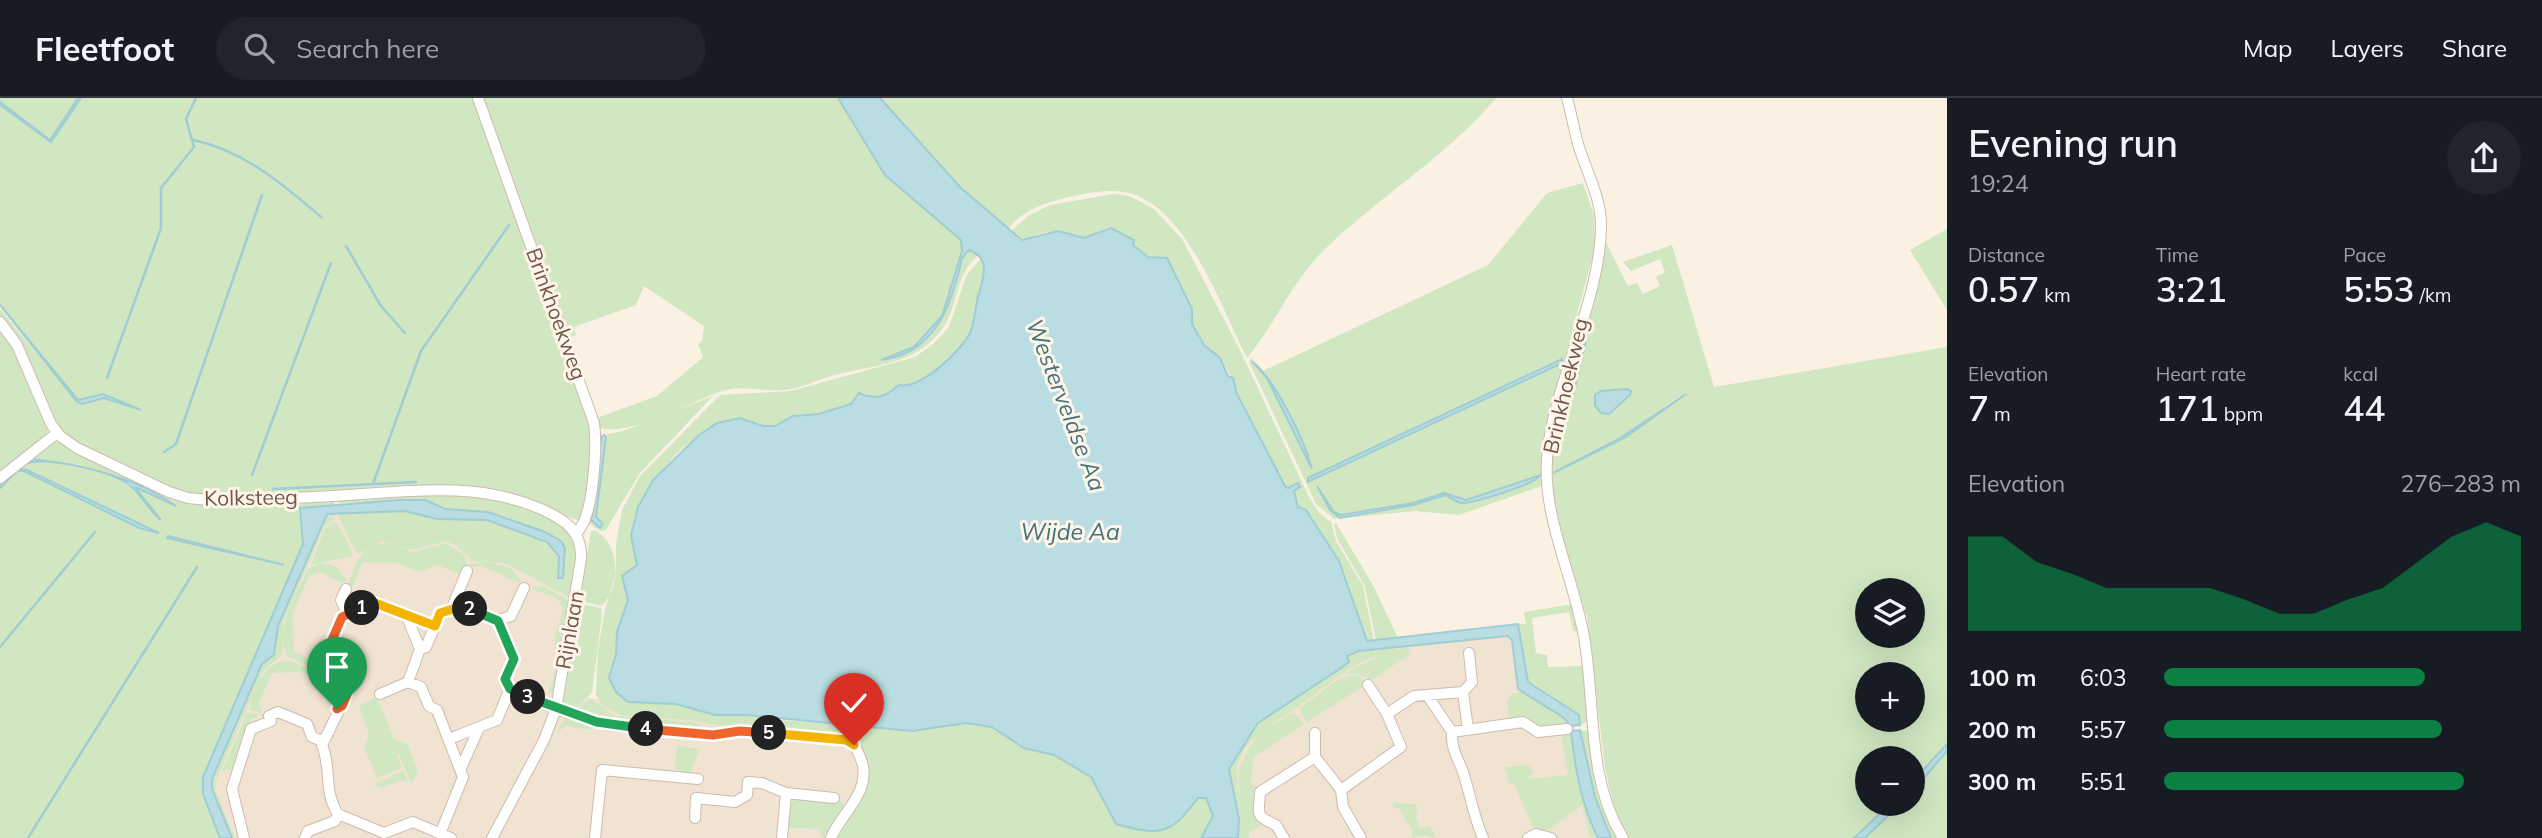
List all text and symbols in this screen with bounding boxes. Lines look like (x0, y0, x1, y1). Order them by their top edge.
search box (216, 17, 706, 80)
text: Fleetfoot (35, 28, 174, 69)
icon: search (240, 29, 278, 67)
text: Search here (296, 32, 439, 65)
text: Map (2243, 33, 2292, 63)
text: Layers (2330, 33, 2404, 63)
text: Share (2442, 33, 2507, 63)
text: Evening run (1968, 119, 2178, 167)
button: share (2447, 121, 2521, 195)
text: 19:24 (1968, 169, 2028, 198)
text: Distance (1968, 243, 2045, 267)
text: Time (2156, 243, 2199, 267)
text: Pace (2343, 243, 2386, 267)
street label: Brinkhoekweg (521, 244, 593, 383)
text: 0.57 (1968, 267, 2039, 311)
text: 3:21 (2156, 267, 2227, 311)
text: 5:53 (2343, 267, 2415, 311)
text: km (2039, 283, 2071, 307)
text: /km (2415, 283, 2451, 307)
water label: Westerveldse Aa (1020, 315, 1113, 495)
street label: Brinkhoekweg (1537, 315, 1593, 456)
text: Elevation (1968, 362, 2048, 386)
text: Heart rate (2156, 362, 2246, 386)
text: kcal (2343, 362, 2378, 386)
text: 7 (1968, 386, 1989, 430)
text: 171 (2156, 386, 2219, 430)
text: 44 (2343, 386, 2385, 430)
text: m (1989, 402, 2011, 426)
text: bpm (2219, 402, 2263, 426)
text: Elevation (1968, 469, 2065, 498)
text: 276–283 m (2400, 469, 2521, 498)
street label: Kolksteeg (204, 483, 298, 511)
water label: Wijde Aa (1020, 517, 1120, 546)
map controls (1855, 578, 1925, 816)
button: layers (1855, 578, 1925, 648)
street label: Rijnlaan (549, 588, 589, 671)
pin: 1 (344, 590, 380, 626)
pin: 2 (452, 592, 488, 626)
text: 1 (356, 595, 367, 619)
text: 2 (464, 596, 475, 620)
pin (307, 637, 367, 709)
icon: arrive (318, 648, 356, 686)
button: + (1855, 662, 1925, 732)
text: 100 m (1968, 663, 2036, 692)
text: 6:03 (2080, 663, 2127, 692)
pin (824, 673, 884, 745)
pin: 3 (510, 680, 546, 714)
text: 3 (522, 684, 533, 708)
icon: check (835, 684, 873, 722)
pin: 4 (628, 712, 664, 746)
text: 200 m (1968, 715, 2036, 744)
text: 5:57 (2080, 715, 2127, 744)
text: 4 (640, 716, 651, 740)
pin: 5 (752, 716, 786, 750)
text: 5 (763, 720, 774, 744)
button: − (1855, 746, 1925, 816)
text: 300 m (1968, 767, 2036, 796)
text: 5:51 (2080, 767, 2127, 796)

